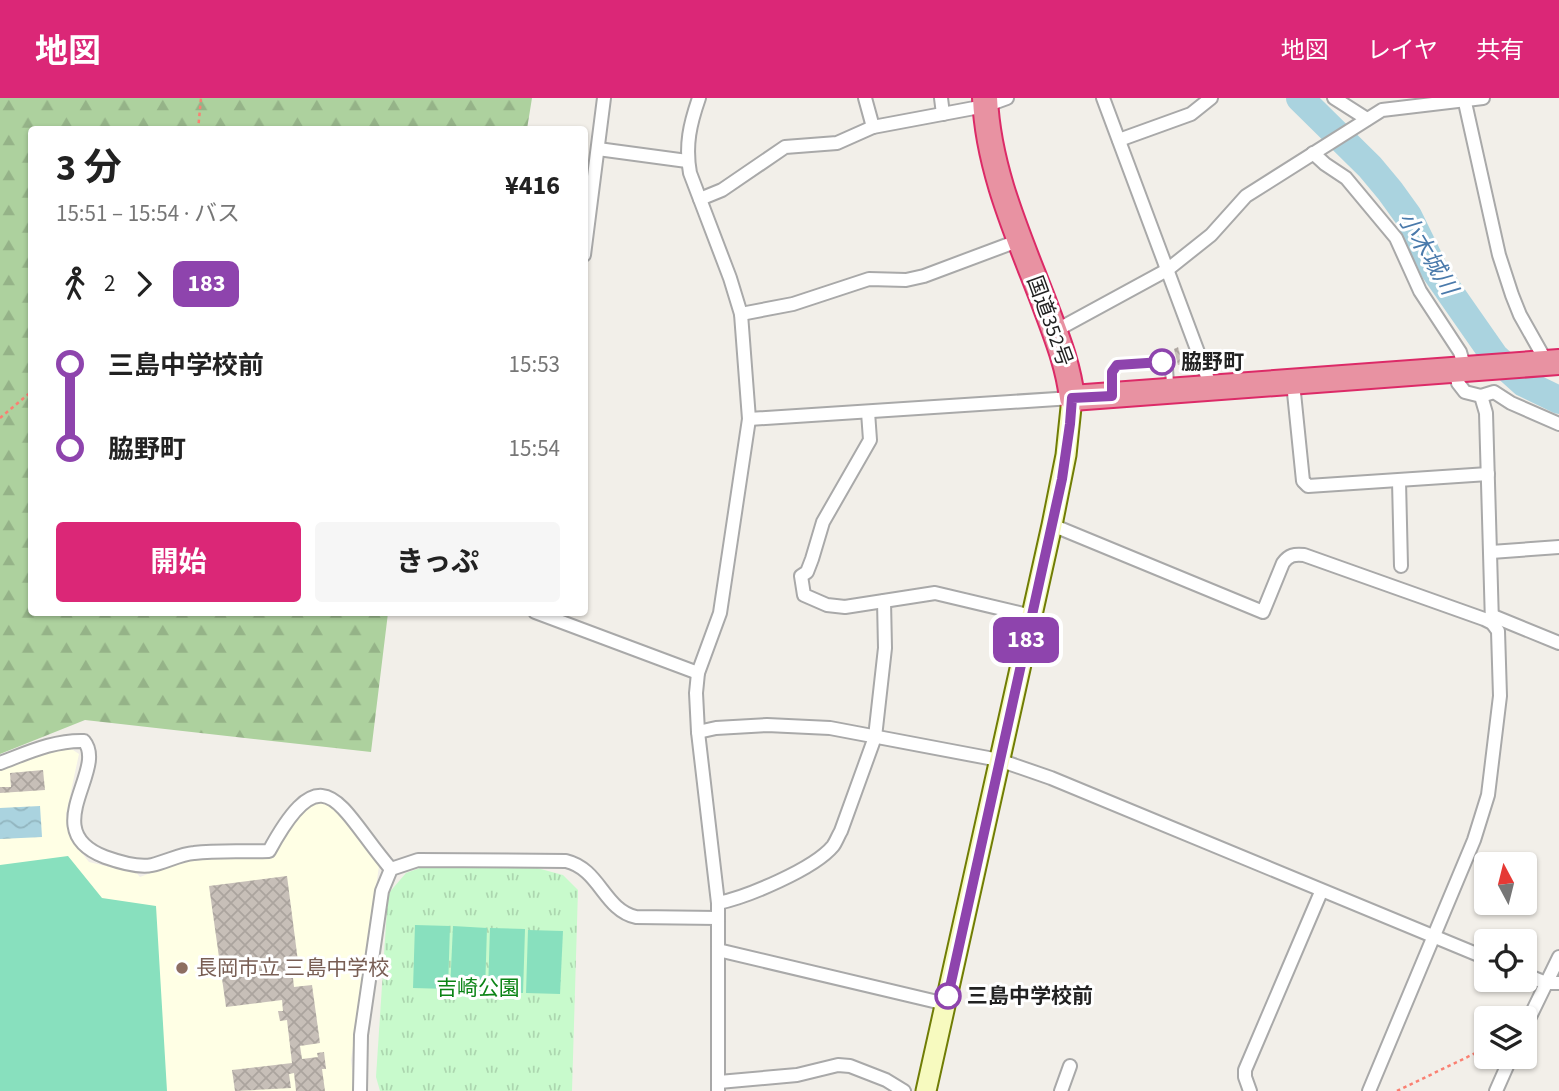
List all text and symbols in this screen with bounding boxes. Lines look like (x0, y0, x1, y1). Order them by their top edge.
text: 地図 (35, 28, 101, 75)
text: 地図 (1281, 33, 1329, 68)
text: レイヤ (1367, 33, 1438, 68)
text: 共有 (1476, 33, 1524, 68)
text: 3 分 (56, 141, 122, 195)
text: ¥416 (505, 167, 560, 204)
text: 15:51 – 15:54 · バス (56, 197, 240, 230)
water label: 小木城川 (1390, 205, 1467, 304)
icon: walk (56, 265, 94, 303)
icon: forward (125, 265, 163, 303)
text: 183 (187, 266, 225, 301)
text: 2 (104, 267, 115, 300)
street label: 国道352号 (1020, 272, 1080, 370)
text: 三島中学校前 (108, 347, 264, 384)
place label: 脇野町 (1181, 347, 1244, 377)
text: 15:53 (509, 348, 560, 381)
marker: 脇野町 (1149, 349, 1175, 375)
text: 脇野町 (108, 431, 186, 468)
text: 15:54 (509, 432, 560, 465)
button: 開始 (56, 522, 301, 602)
button: きっぷ (315, 522, 560, 602)
line badge: 183 (986, 617, 1066, 663)
text: 183 (1007, 622, 1045, 657)
north arrow (1474, 852, 1536, 915)
map controls (1474, 852, 1537, 1069)
button: locate (1474, 929, 1537, 992)
place label: 長岡市立 三島中学校 (196, 953, 389, 983)
marker: 長岡市立 三島中学校 (174, 960, 190, 976)
park label: 吉崎公園 (436, 973, 520, 1003)
place label: 三島中学校前 (967, 981, 1093, 1011)
marker: 三島中学校前 (935, 983, 961, 1009)
button: layers (1474, 1006, 1537, 1069)

